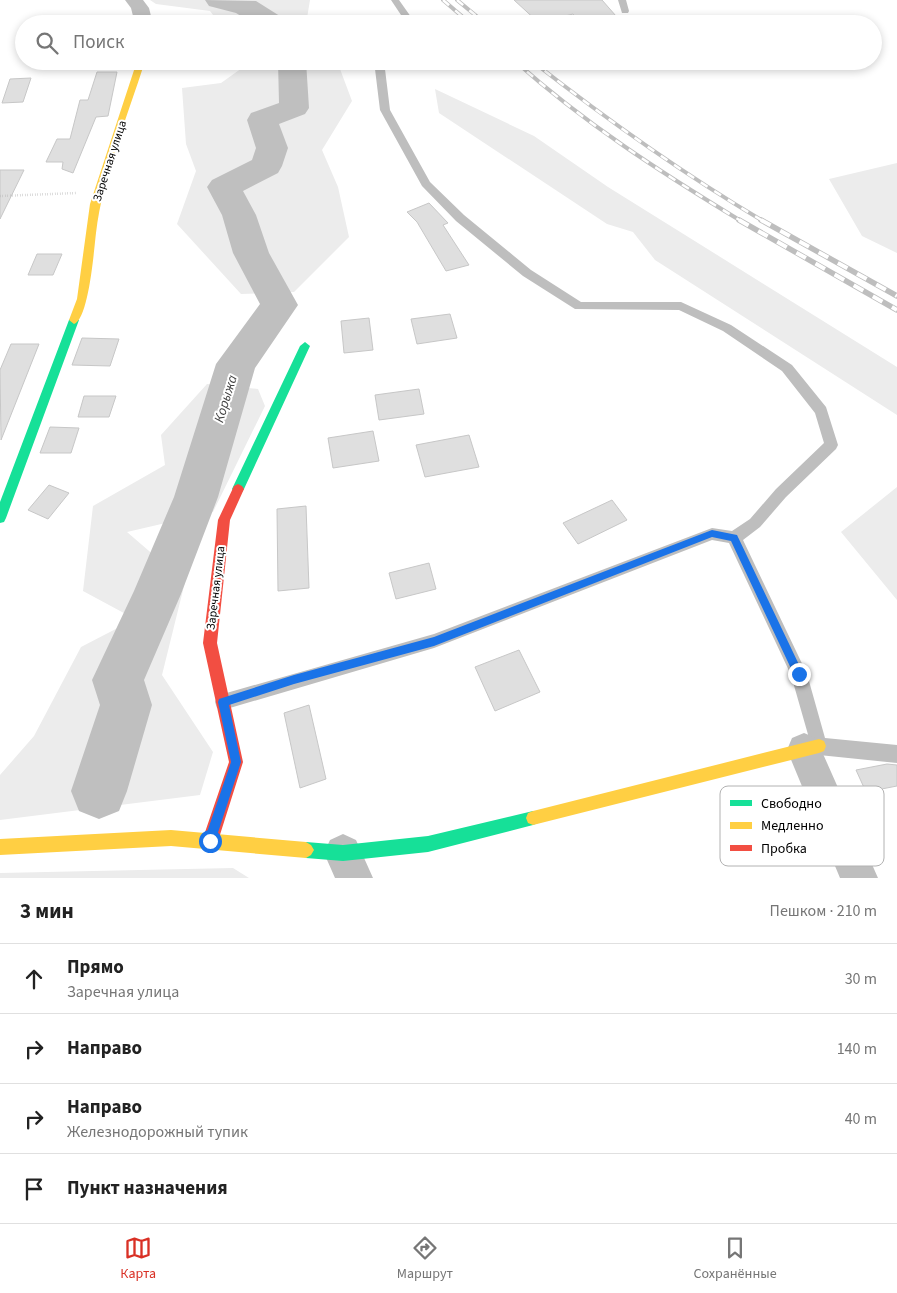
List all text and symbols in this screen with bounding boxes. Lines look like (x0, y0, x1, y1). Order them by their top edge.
search box (15, 15, 882, 70)
icon: search (33, 29, 61, 57)
text: Поиск (73, 29, 124, 56)
street label: Заречная улица (89, 118, 131, 204)
water label: Корыжа (209, 372, 243, 425)
street label: Заречная улица (202, 545, 230, 631)
route end (788, 663, 811, 686)
legend (720, 786, 884, 866)
text: Свободно (761, 794, 822, 814)
text: Медленно (761, 816, 824, 836)
route start (199, 830, 222, 853)
text: Пробка (761, 839, 807, 859)
text: 3 мин (20, 896, 74, 926)
text: Пешком · 210 m (770, 900, 877, 922)
text: Прямо (67, 954, 124, 981)
icon: ahead (20, 965, 48, 993)
text: 30 m (845, 968, 877, 990)
text: Заречная улица (67, 981, 179, 1003)
icon: right (20, 1035, 48, 1063)
text: Направо (67, 1035, 142, 1062)
text: 140 m (837, 1038, 877, 1060)
text: Направо (67, 1094, 142, 1121)
icon: right (20, 1105, 48, 1133)
text: 40 m (845, 1108, 877, 1130)
text: Железнодорожный тупик (67, 1121, 248, 1143)
icon: arrive (20, 1175, 48, 1203)
text: Пункт назначения (67, 1175, 228, 1202)
tab: Карта (120, 1234, 156, 1284)
tab: Маршрут (397, 1234, 453, 1284)
tab: Сохранённые (694, 1234, 777, 1284)

